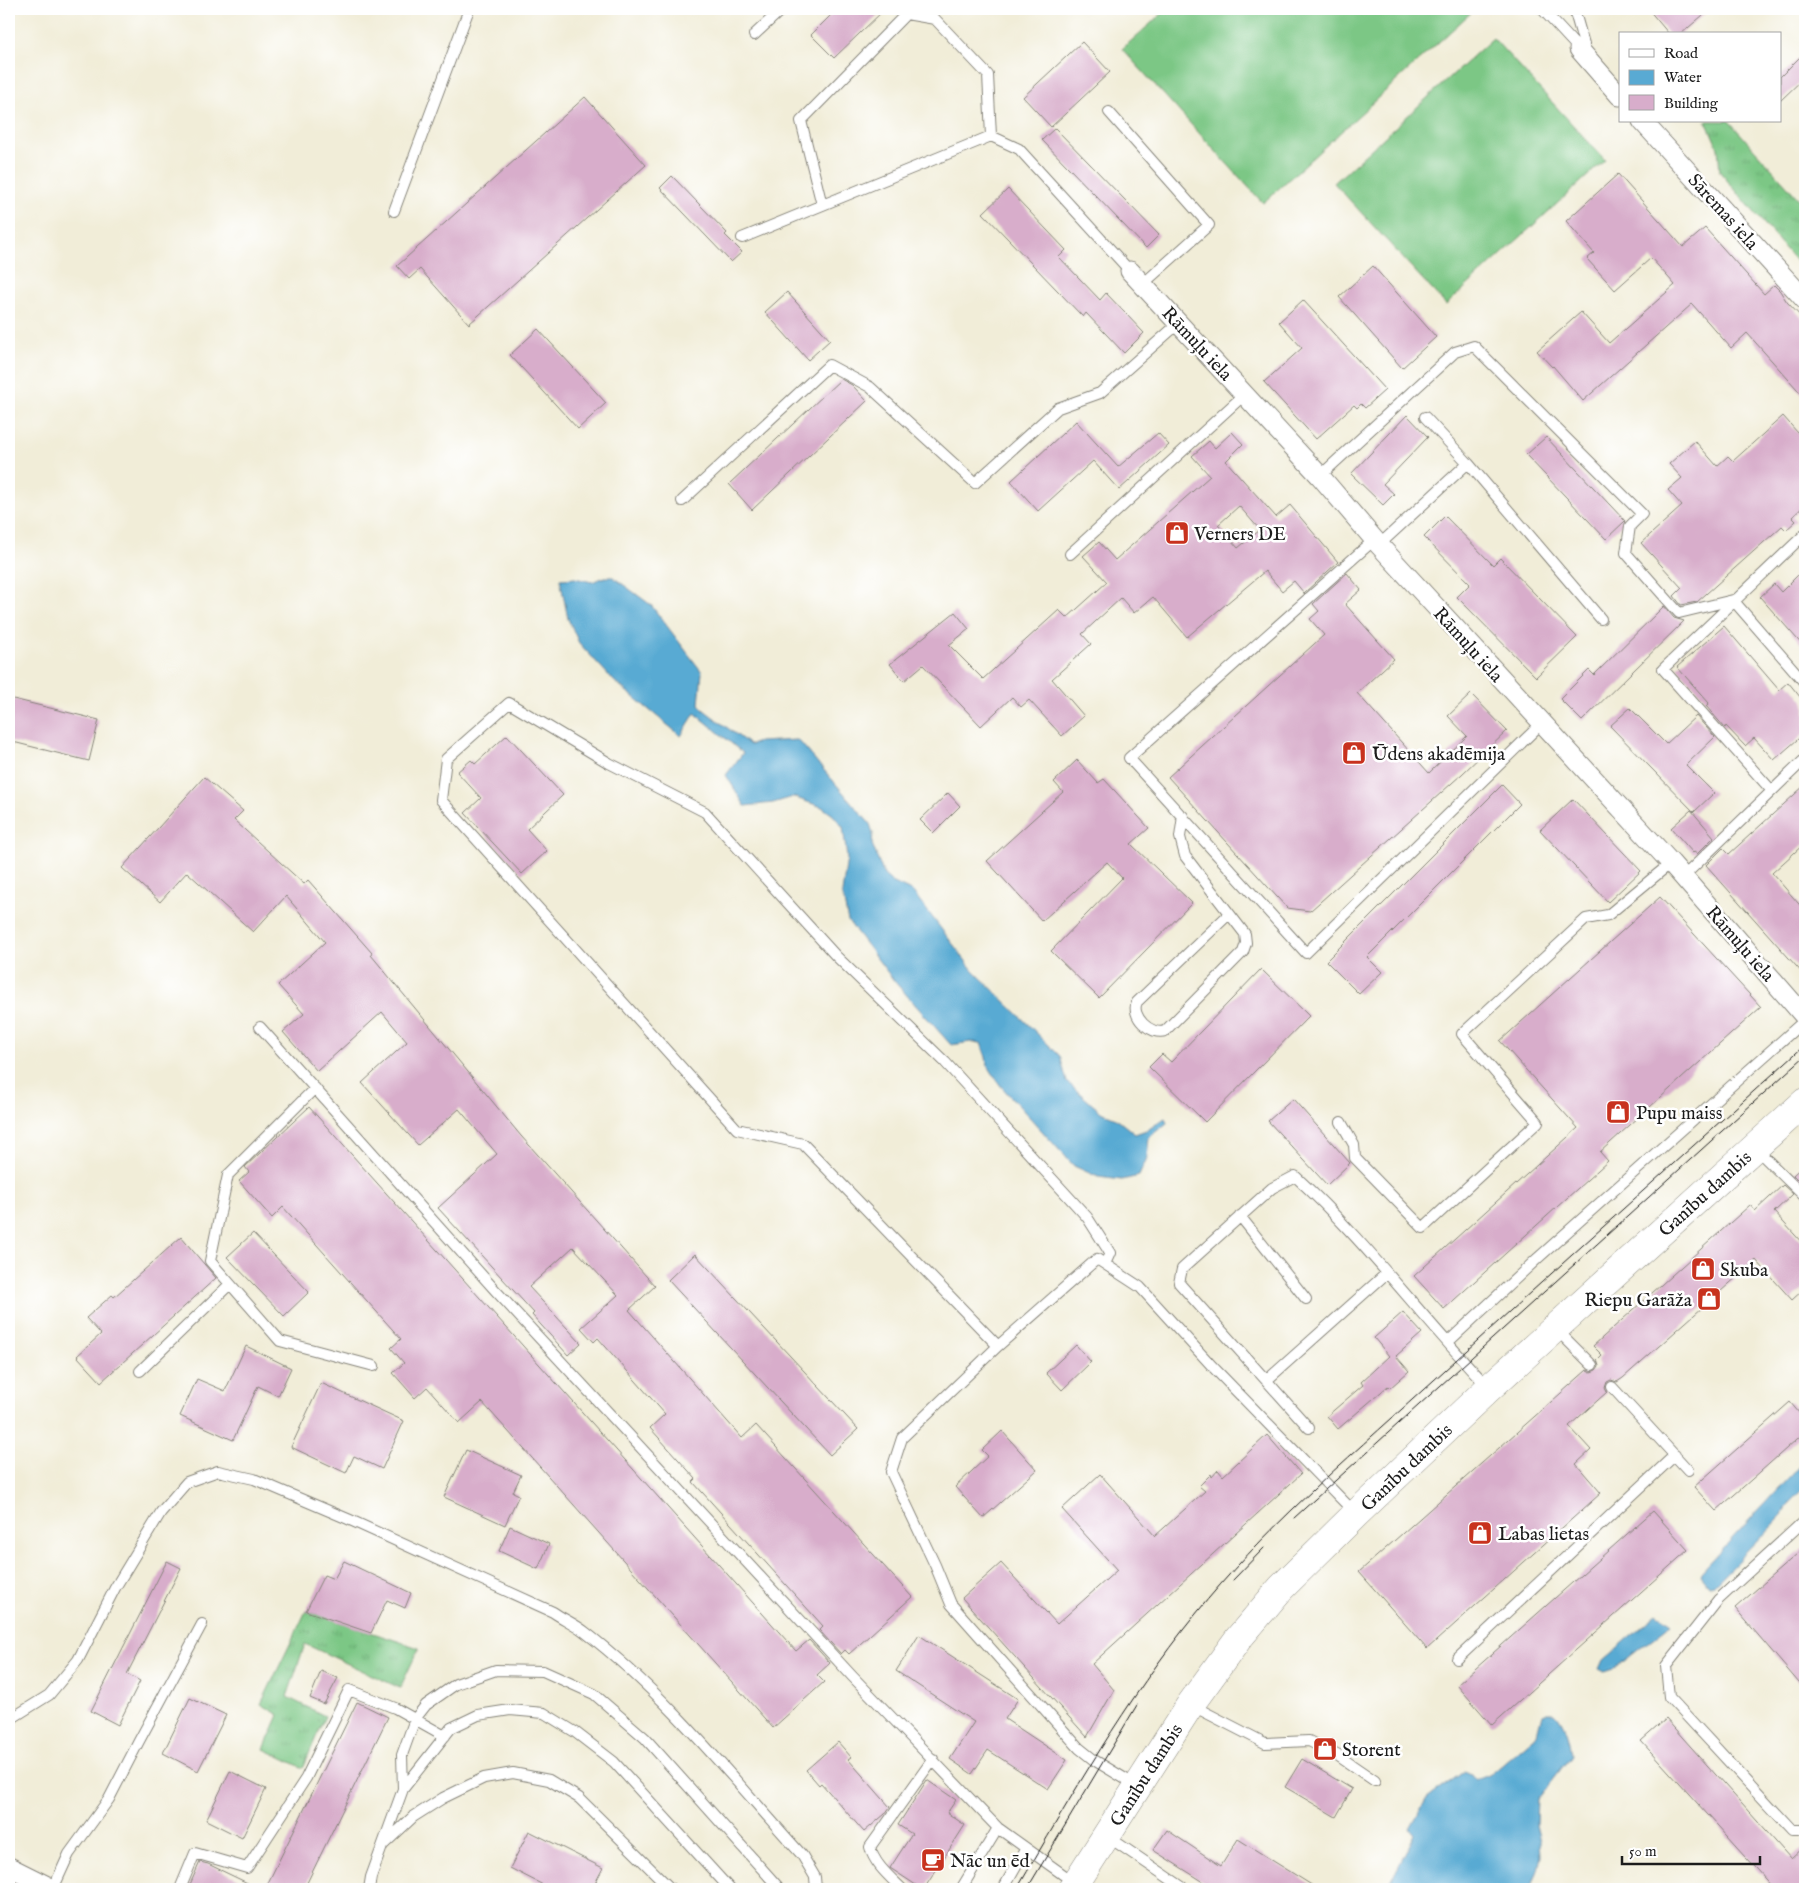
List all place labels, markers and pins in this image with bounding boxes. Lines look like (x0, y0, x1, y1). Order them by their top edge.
shop icon: Verners DE (1164, 520, 1190, 546)
place label: Verners DE (1193, 523, 1286, 547)
shop icon: Ūdens akadēmija (1341, 740, 1367, 766)
place label: Ūdens akadēmija (1372, 743, 1506, 767)
shop icon: Pupu maiss (1605, 1099, 1631, 1125)
place label: Pupu maiss (1636, 1102, 1722, 1126)
shop icon: Skuba (1690, 1256, 1716, 1282)
place label: Skuba (1720, 1259, 1769, 1283)
shop icon: Riepu Garāža (1696, 1286, 1722, 1312)
place label: Riepu Garāža (1584, 1289, 1693, 1313)
shop icon: Labas lietas (1467, 1520, 1493, 1546)
place label: Labas lietas (1498, 1523, 1589, 1547)
shop icon: Storent (1312, 1736, 1338, 1762)
place label: Storent (1342, 1739, 1401, 1763)
cafe icon: Nāc un ēd (920, 1847, 946, 1873)
place label: Nāc un ēd (950, 1850, 1030, 1874)

